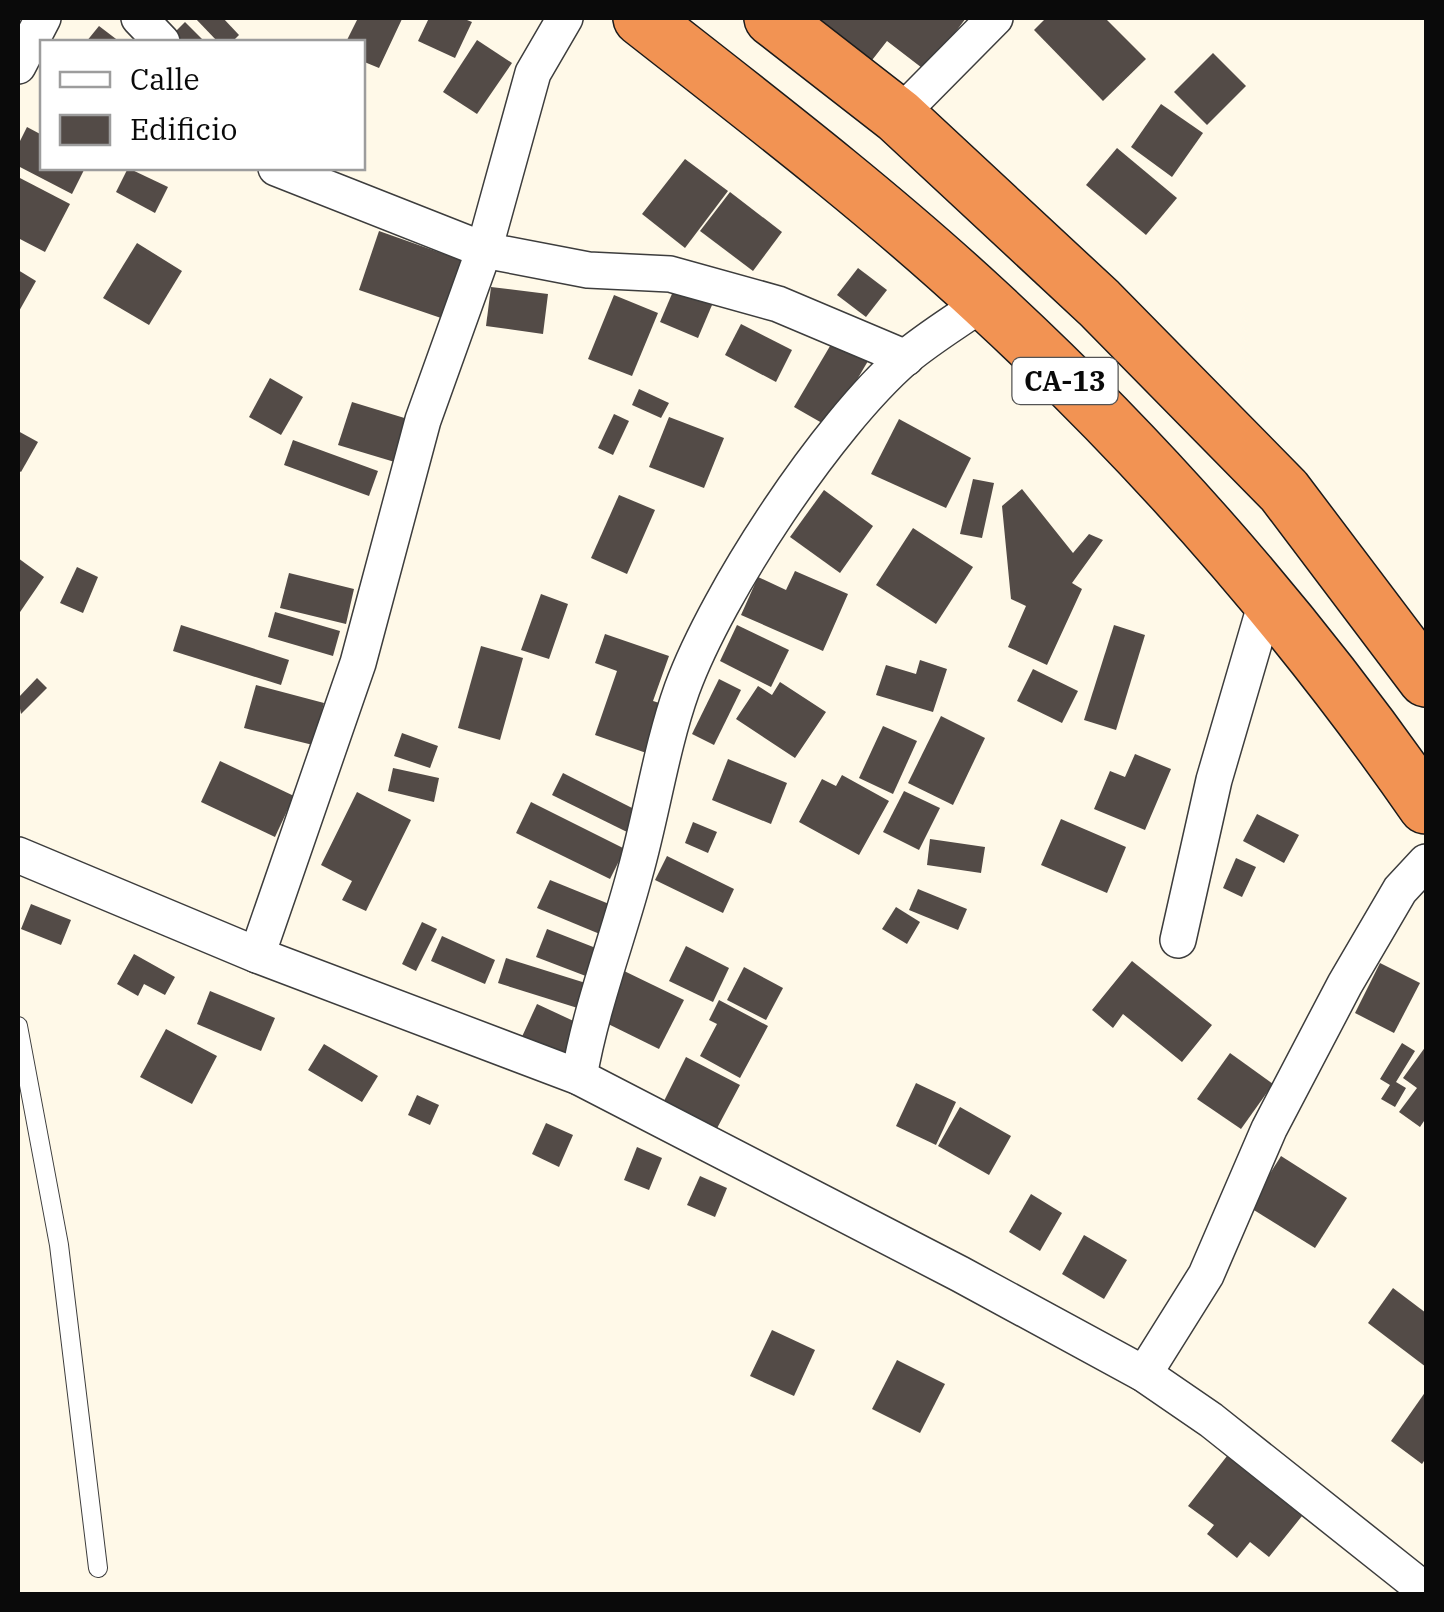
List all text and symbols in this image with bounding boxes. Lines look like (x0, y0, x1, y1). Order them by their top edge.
legend (40, 40, 365, 170)
text: Calle (130, 59, 200, 98)
text: Edificio (130, 109, 237, 148)
road number: CA-13 (1012, 358, 1118, 404)

